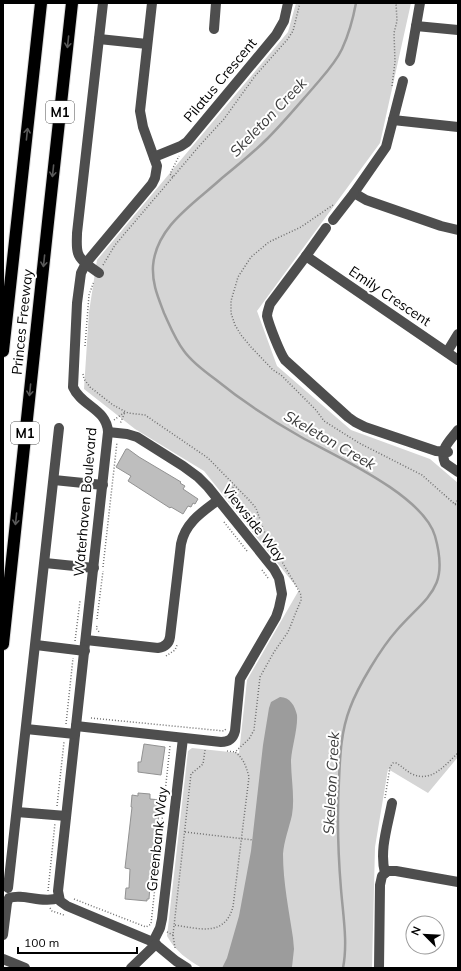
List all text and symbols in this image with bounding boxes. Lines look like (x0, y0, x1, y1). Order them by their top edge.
street label: Pilatus Crescent (180, 34, 261, 126)
one-way arrow (64, 35, 72, 48)
water label: Skeleton Creek (225, 72, 311, 161)
road number: M1 (46, 101, 74, 123)
one-way arrow (23, 128, 31, 141)
one-way arrow (50, 164, 57, 177)
one-way arrow (40, 254, 47, 267)
street label: Emily Crescent (346, 262, 434, 330)
street label: Princes Freeway (7, 268, 37, 376)
one-way arrow (26, 383, 34, 396)
water label: Skeleton Creek (281, 406, 380, 475)
road number: M1 (11, 422, 39, 444)
street label: Waterhaven Boulevard (70, 427, 100, 577)
street label: Viewside Way (218, 481, 290, 566)
one-way arrow (12, 512, 20, 525)
water label: Skeleton Creek (319, 730, 343, 835)
street label: Greenbank Way (143, 785, 172, 892)
north arrow (405, 915, 445, 955)
text: N (408, 924, 424, 938)
scale bar (18, 929, 137, 955)
text: 100 m (24, 935, 59, 950)

